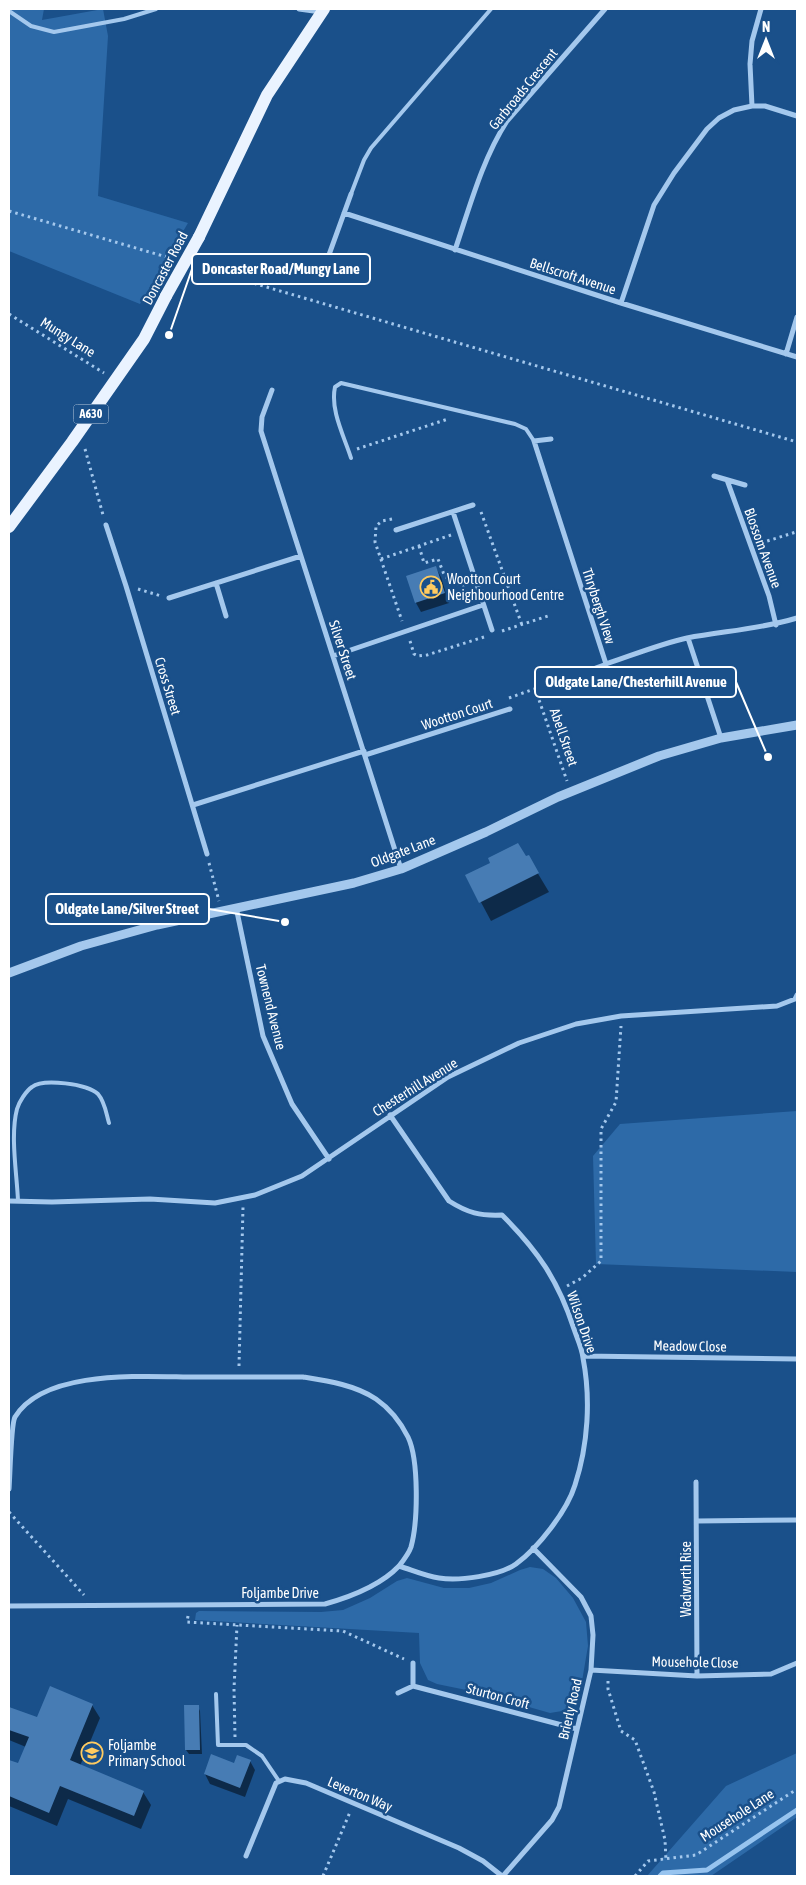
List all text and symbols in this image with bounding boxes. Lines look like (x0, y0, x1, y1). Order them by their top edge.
north arrow (741, 15, 791, 65)
text: N (762, 19, 770, 35)
street label: Garbroads Crescent (485, 45, 561, 133)
street label: Doncaster Road (139, 229, 191, 307)
callout: Doncaster Road/Mungy Lane (192, 254, 370, 284)
street label: Bellscroft Avenue (528, 255, 618, 297)
text: Doncaster Road/Mungy Lane (202, 260, 360, 277)
street label: Mungy Lane (38, 314, 98, 360)
road number: A630 (74, 404, 108, 424)
street label: Blossom Avenue (741, 506, 785, 590)
street label: Thrybergh View (579, 566, 619, 646)
place label: Wootton Court Neighbourhood Centre (447, 571, 564, 603)
public building icon: Wootton Court Neighbourhood Centre (419, 575, 443, 599)
street label: Silver Street (326, 618, 360, 682)
street label: Cross Street (152, 655, 184, 717)
callout: Oldgate Lane/Chesterhill Avenue (535, 667, 736, 697)
text: Oldgate Lane/Chesterhill Avenue (545, 673, 727, 690)
street label: Wootton Court (419, 695, 495, 733)
street label: Abell Street (547, 706, 581, 768)
street label: Oldgate Lane (368, 831, 438, 871)
callout: Oldgate Lane/Silver Street (46, 894, 209, 924)
text: Oldgate Lane/Silver Street (55, 900, 199, 917)
street label: Townend Avenue (253, 963, 289, 1051)
street label: Chesterhill Avenue (370, 1055, 460, 1119)
street label: Wilson Drive (564, 1289, 600, 1355)
street label: Meadow Close (653, 1337, 727, 1355)
street label: Wadworth Rise (678, 1541, 694, 1617)
street label: Foljambe Drive (241, 1585, 319, 1601)
street label: Mousehole Close (651, 1653, 739, 1671)
street label: Brierly Road (555, 1677, 585, 1741)
street label: Sturton Croft (465, 1680, 531, 1712)
place label: Foljambe Primary School (108, 1737, 186, 1769)
school or university icon: Foljambe Primary School (80, 1741, 104, 1765)
street label: Leverton Way (325, 1773, 395, 1815)
street label: Mousehole Lane (697, 1785, 777, 1845)

